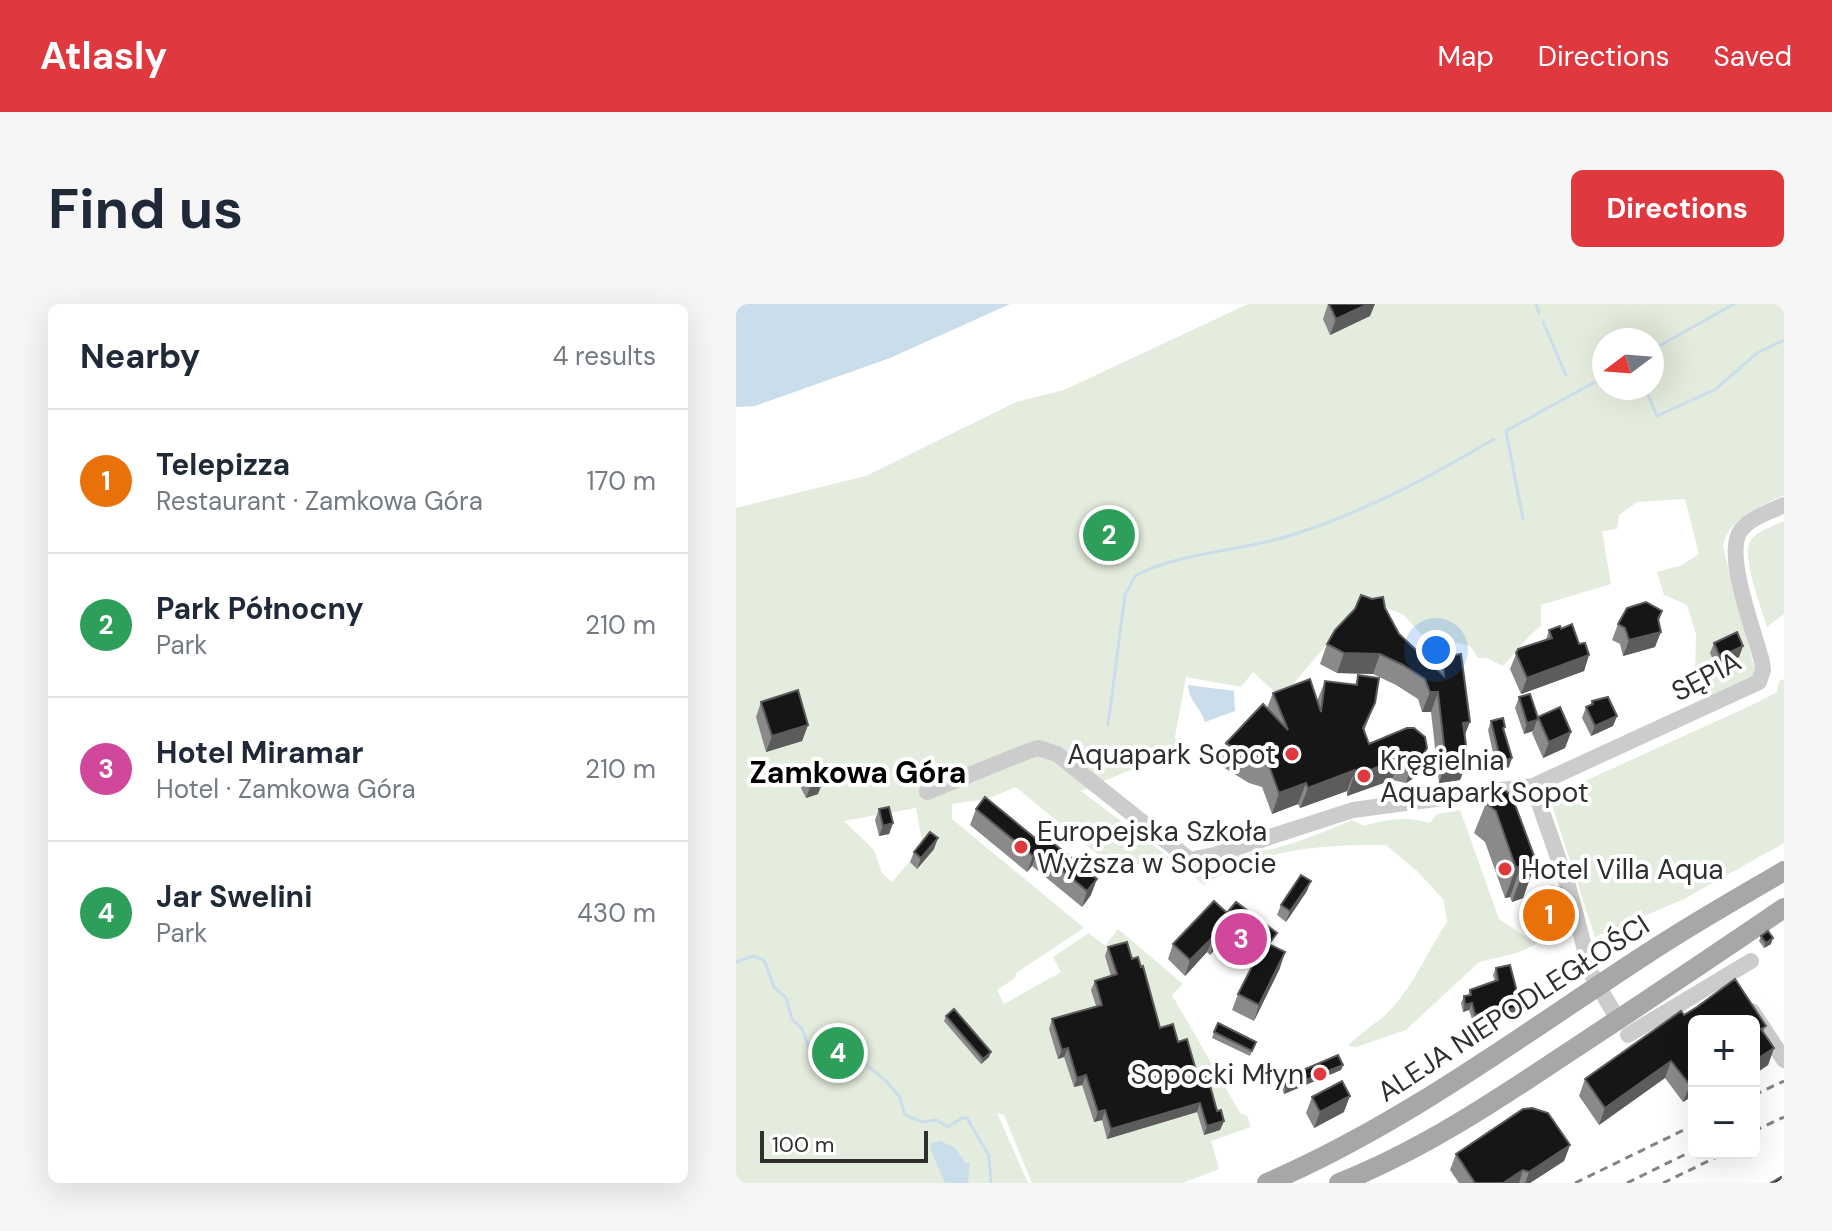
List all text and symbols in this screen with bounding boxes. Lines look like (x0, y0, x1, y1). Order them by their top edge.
text: Atlasly (40, 31, 167, 81)
text: Map (1437, 38, 1494, 75)
text: Directions (1538, 38, 1670, 75)
text: Saved (1714, 38, 1792, 75)
button: Directions (1571, 170, 1784, 247)
text: Find us (48, 172, 243, 245)
north arrow (1592, 328, 1664, 400)
text: Nearby (80, 334, 200, 379)
text: 4 results (552, 339, 656, 373)
text: Telepizza (156, 445, 290, 484)
text: 1 (101, 464, 111, 498)
text: 170 m (587, 464, 656, 498)
text: Restaurant · Zamkowa Góra (156, 484, 483, 518)
pin: 2 (1083, 505, 1135, 565)
text: Park Północny (156, 589, 364, 628)
text: 2 (98, 608, 114, 642)
text: 210 m (585, 608, 656, 642)
text: Park (156, 628, 207, 662)
your location (1416, 630, 1456, 670)
street label: SĘPIA (1665, 643, 1747, 710)
text: Hotel Miramar (156, 733, 364, 772)
place label: Aquapark Sopot (1067, 736, 1276, 773)
place label: Kręgielnia Aquapark Sopot (1380, 742, 1589, 811)
marker: Aquapark Sopot (1283, 745, 1301, 763)
text: 3 (98, 752, 114, 786)
text: 210 m (585, 752, 656, 786)
district label: Zamkowa Góra (750, 753, 966, 792)
marker: Kręgielnia Aquapark Sopot (1355, 767, 1373, 785)
text: Hotel · Zamkowa Góra (156, 772, 416, 806)
place label: Europejska Szkoła Wyższa w Sopocie (1037, 813, 1277, 882)
marker: Europejska Szkoła Wyższa w Sopocie (1012, 838, 1030, 856)
place label: Hotel Villa Aqua (1521, 851, 1724, 888)
marker: Hotel Villa Aqua (1496, 860, 1514, 878)
text: Jar Swelini (156, 877, 312, 916)
pin: 1 (1523, 885, 1575, 945)
text: 4 (98, 896, 114, 930)
text: 430 m (577, 896, 656, 930)
street label: ALEJA NIEPODLEGŁOŚCI (1370, 906, 1656, 1110)
pin: 3 (1215, 909, 1267, 969)
text: Park (156, 916, 207, 950)
map controls (1688, 1015, 1760, 1159)
button: + (1688, 1015, 1760, 1087)
pin: 4 (812, 1023, 864, 1083)
place label: Sopocki Młyn (1131, 1056, 1304, 1093)
marker: Sopocki Młyn (1311, 1065, 1329, 1083)
button: − (1688, 1087, 1760, 1159)
scale bar (760, 1127, 928, 1163)
text: 100 m (772, 1130, 834, 1159)

